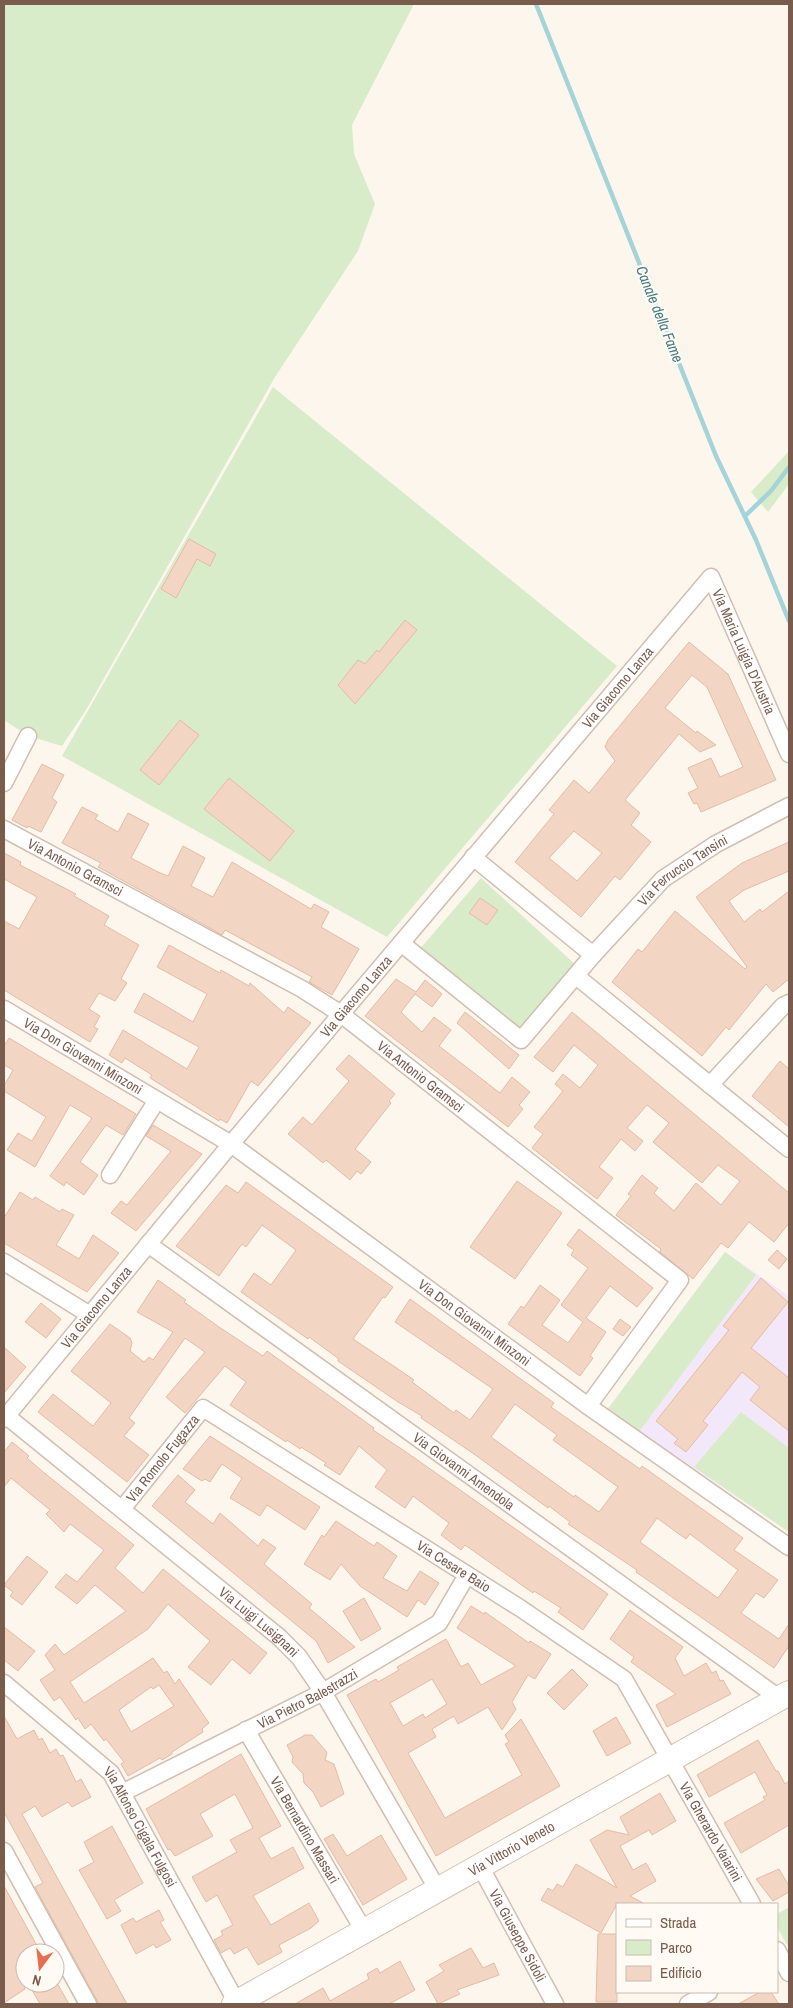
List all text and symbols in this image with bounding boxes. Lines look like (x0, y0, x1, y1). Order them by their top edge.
water label: Canale della Fame (631, 262, 689, 366)
street label: Via Maria Luigia D'Austria (708, 586, 780, 718)
street label: Via Giacomo Lanza (578, 642, 658, 732)
street label: Via Ferruccio Tansini (634, 831, 731, 910)
street label: Via Antonio Gramsci (24, 834, 126, 900)
street label: Via Giacomo Lanza (316, 951, 396, 1041)
street label: Via Don Giovanni Minzoni (20, 1014, 146, 1098)
street label: Via Antonio Gramsci (374, 1037, 468, 1116)
street label: Via Giacomo Lanza (57, 1262, 136, 1352)
street label: Via Don Giovanni Minzoni (415, 1275, 534, 1370)
street label: Via Romolo Fugazza (122, 1410, 204, 1506)
street label: Via Giovanni Amendola (409, 1428, 519, 1514)
street label: Via Cesare Baio (413, 1536, 494, 1596)
street label: Via Luigi Lusignani (215, 1583, 303, 1661)
street label: Via Pietro Balestrazzi (254, 1665, 361, 1733)
street label: Via Alfonso Cigala Fulgosi (100, 1762, 181, 1890)
street label: Via Bernardino Massari (266, 1773, 343, 1887)
street label: Via Gherardo Vaiarini (676, 1779, 746, 1885)
street label: Via Vittorio Veneto (465, 1817, 558, 1880)
street label: Via Giuseppe Sidoli (485, 1886, 550, 1985)
legend (616, 1903, 778, 1993)
text: Strada (660, 1912, 696, 1933)
text: Parco (660, 1937, 692, 1958)
north arrow (15, 1943, 65, 1993)
text: Edificio (660, 1962, 702, 1983)
text: N (30, 1971, 43, 1990)

